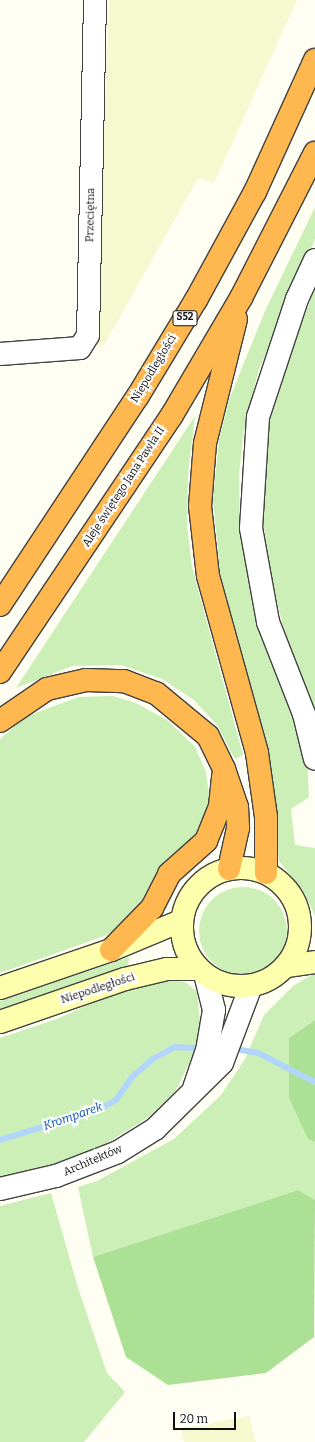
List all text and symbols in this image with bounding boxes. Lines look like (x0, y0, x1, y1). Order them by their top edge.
street label: Przeciętna (84, 188, 98, 242)
road number: S52 (172, 310, 198, 326)
street label: Niepodległości (129, 333, 179, 405)
street label: Aleje świętego Jana Pawła II (80, 424, 168, 550)
street label: Niepodległości (59, 971, 137, 1007)
water label: Kromparek (42, 1100, 104, 1134)
street label: Architektów (62, 1143, 124, 1179)
scale bar (175, 1404, 238, 1430)
text: 20 m (180, 1412, 208, 1426)

